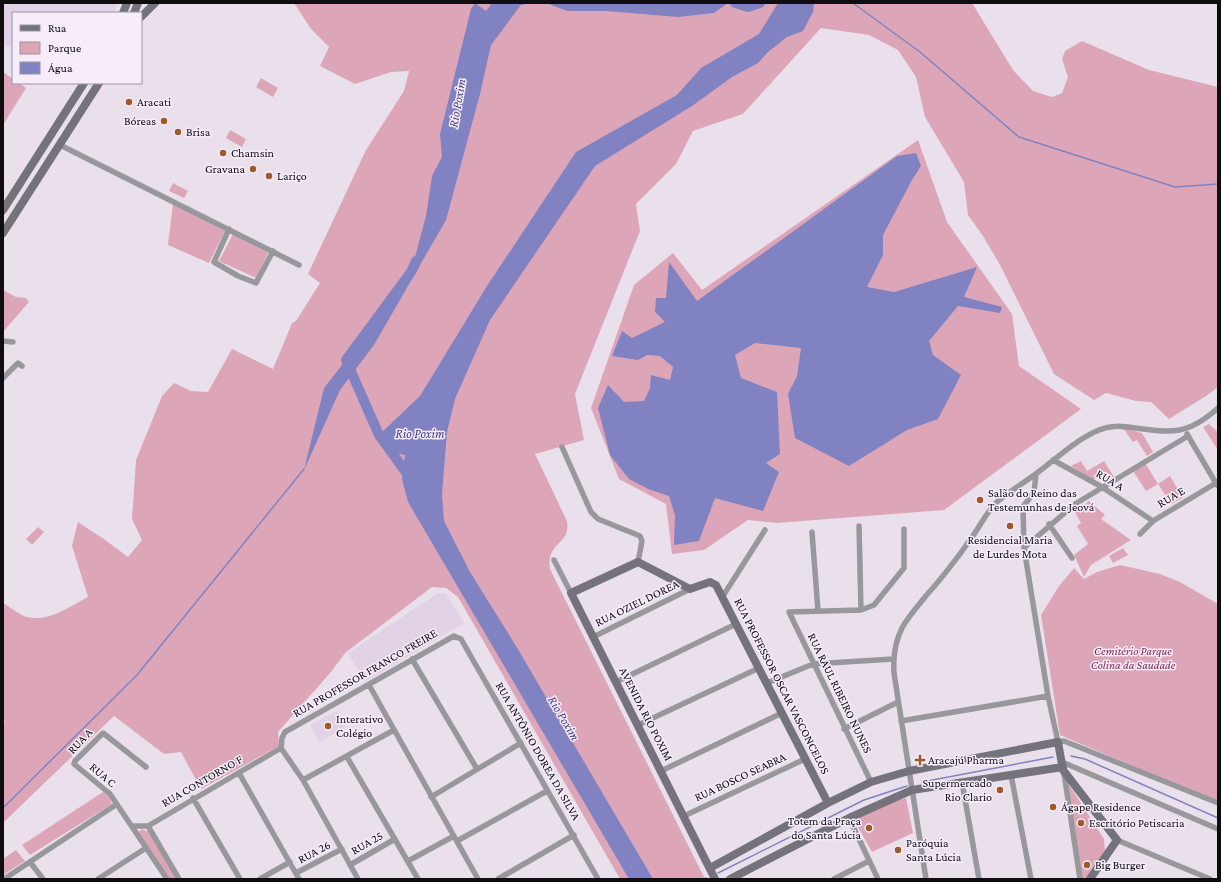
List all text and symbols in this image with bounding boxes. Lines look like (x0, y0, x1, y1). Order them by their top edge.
legend (12, 12, 142, 84)
text: Rua (48, 21, 67, 35)
text: Parque (48, 41, 81, 55)
text: Água (48, 61, 73, 75)
water label: Rio Poxim (445, 77, 469, 128)
place label: Aracati (137, 95, 171, 109)
marker: Aracati (124, 97, 134, 107)
place label: Bóreas (124, 114, 156, 128)
marker: Bóreas (159, 116, 169, 126)
place label: Brisa (186, 125, 211, 139)
marker: Brisa (173, 127, 183, 137)
place label: Chamsin (231, 146, 275, 160)
marker: Chamsin (218, 148, 228, 158)
place label: Gravana (205, 162, 245, 176)
marker: Gravana (248, 164, 258, 174)
place label: Lariço (277, 169, 307, 183)
marker: Lariço (264, 171, 274, 181)
water label: Rio Poxim (396, 426, 445, 441)
street label: RUA A (1094, 466, 1127, 494)
street label: RUA E (1155, 483, 1188, 511)
place label: Salão do Reino das Testemunhas de Jeová (988, 486, 1095, 514)
marker: Salão do Reino das Testemunhas de Jeová (975, 495, 985, 505)
marker: Residencial Maria de Lurdes Mota (1005, 521, 1015, 531)
place label: Residencial Maria de Lurdes Mota (967, 533, 1053, 561)
street label: RUA OZIEL DOREA (593, 577, 681, 629)
street label: RUA PROFESSOR OSCAR VASCONCELOS (731, 596, 833, 777)
street label: RUA PROFESSOR FRANCO FREIRE (290, 626, 440, 720)
street label: RUA RAUL RIBEIRO NUNES (805, 631, 875, 756)
park label: Cemitério Parque Colina da Saudade (1091, 644, 1176, 672)
street label: AVENIDA RIO POXIM (616, 665, 676, 763)
street label: RUA ANTÔNIO DOREA DA SILVA (493, 679, 583, 823)
water label: Rio Poxim (545, 693, 583, 743)
place label: Interativo Colégio (336, 712, 383, 740)
marker: Interativo Colégio (323, 721, 333, 731)
street label: RUA A (65, 725, 95, 757)
street label: RUA BOSCO SEABRA (692, 750, 788, 804)
street label: RUA CONTORNO F (159, 752, 245, 810)
place label: Aracajú Pharma (928, 753, 1004, 767)
marker: Aracajú Pharma (915, 755, 925, 765)
street label: RUA C (87, 760, 119, 790)
place label: Supermercado Rio Clario (922, 776, 992, 804)
marker: Supermercado Rio Clario (995, 785, 1005, 795)
place label: Ágape Residence (1061, 800, 1141, 814)
marker: Ágape Residence (1048, 802, 1058, 812)
place label: Totem da Praça do Santa Lúcia (788, 814, 861, 842)
place label: Escritório Petiscaria (1089, 816, 1185, 830)
marker: Escritório Petiscaria (1076, 818, 1086, 828)
marker: Totem da Praça do Santa Lúcia (864, 823, 874, 833)
street label: RUA 25 (349, 828, 385, 858)
place label: Paróquia Santa Lúcia (906, 836, 962, 864)
street label: RUA 26 (295, 838, 333, 866)
marker: Paróquia Santa Lúcia (893, 845, 903, 855)
place label: Big Burger (1095, 858, 1146, 872)
marker: Big Burger (1082, 860, 1092, 870)

